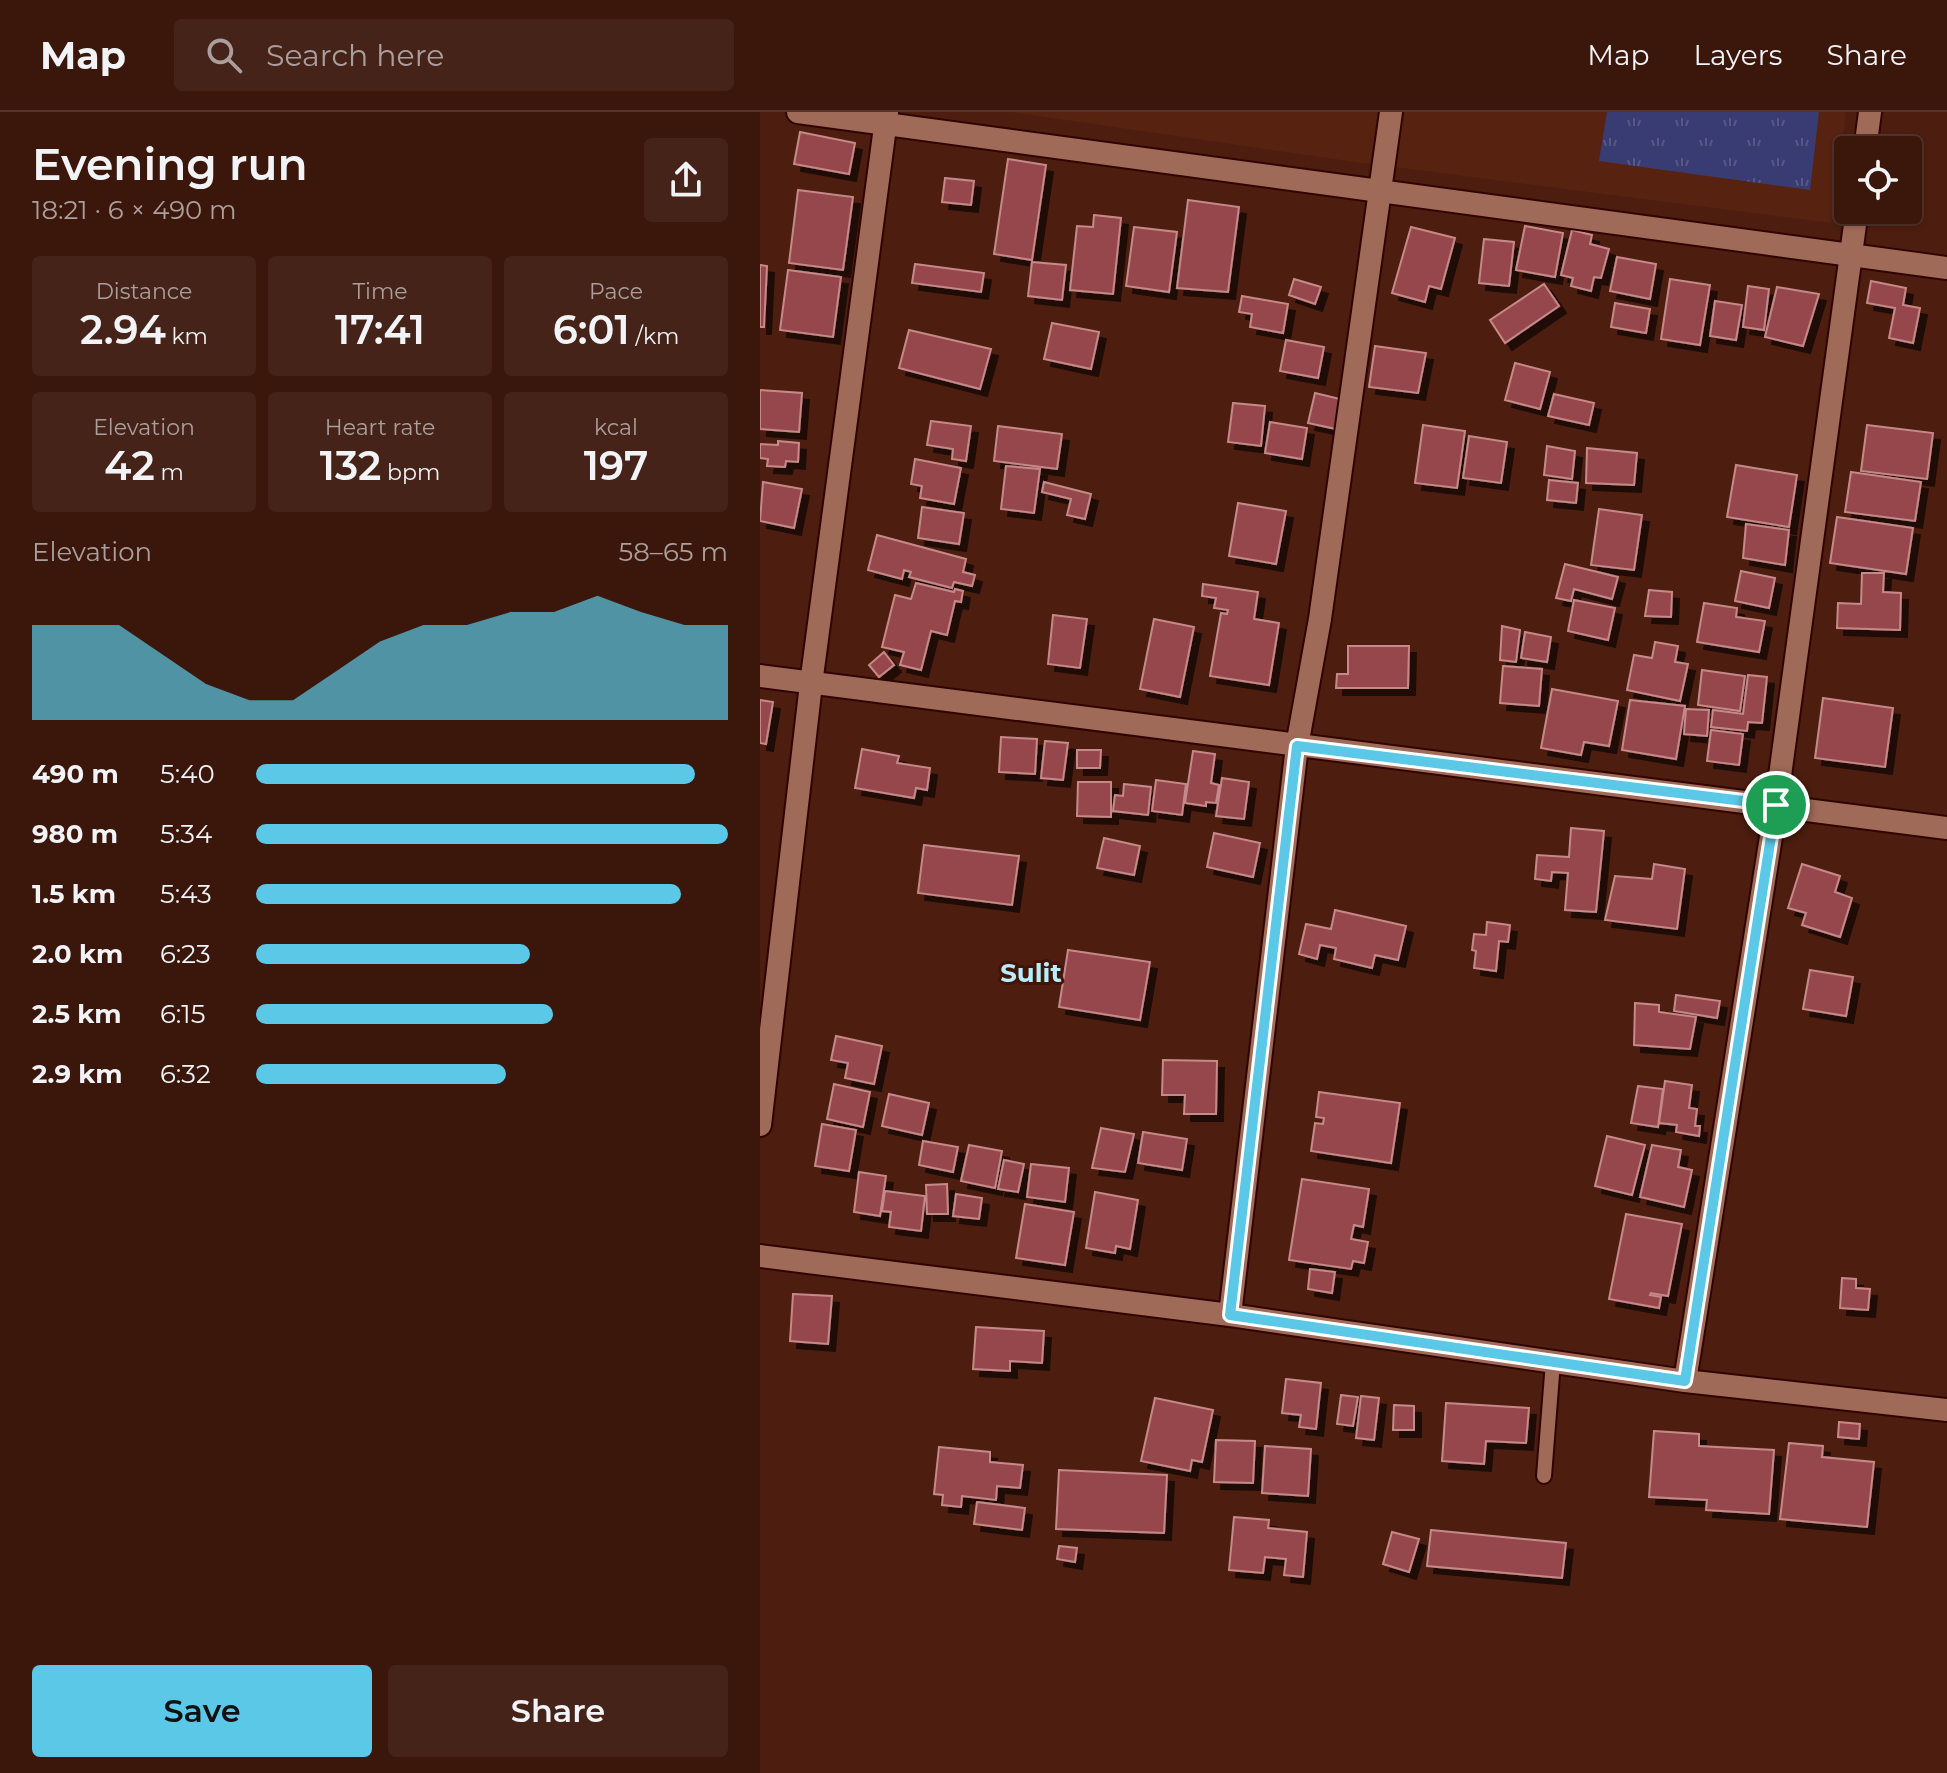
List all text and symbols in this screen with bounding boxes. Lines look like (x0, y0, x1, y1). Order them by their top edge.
search box (174, 19, 734, 91)
text: Map (40, 32, 126, 79)
icon: search (202, 33, 246, 77)
text: Search here (266, 37, 444, 74)
text: Map (1587, 38, 1650, 72)
text: Layers (1694, 38, 1783, 72)
text: Share (1827, 38, 1907, 72)
map controls (1834, 136, 1922, 224)
button: locate (1834, 136, 1922, 224)
text: Evening run (32, 137, 308, 191)
button: share (644, 138, 728, 222)
text: 18:21 · 6 × 490 m (32, 194, 237, 226)
text: Distance (96, 278, 192, 305)
text: Time (352, 278, 408, 305)
text: Pace (589, 278, 643, 305)
text: 2.94 (80, 305, 166, 354)
text: 17:41 (335, 305, 425, 354)
text: 6:01 (553, 305, 630, 354)
text: km (166, 323, 208, 350)
text: /km (630, 323, 679, 350)
text: Elevation (93, 414, 195, 441)
text: Heart rate (325, 414, 435, 441)
text: kcal (594, 414, 638, 441)
text: 42 (104, 441, 155, 490)
text: 132 (320, 441, 381, 490)
text: 197 (584, 441, 648, 490)
text: m (155, 459, 184, 486)
text: bpm (381, 459, 440, 486)
text: Elevation (32, 536, 152, 568)
text: 58–65 m (619, 536, 728, 568)
text: 490 m (32, 758, 119, 790)
text: 5:40 (160, 758, 215, 790)
pin (1742, 771, 1810, 839)
icon: arrive (1754, 783, 1798, 827)
text: 980 m (32, 818, 118, 850)
text: 5:34 (160, 818, 212, 850)
text: 1.5 km (32, 878, 116, 910)
text: 5:43 (160, 878, 212, 910)
text: 2.0 km (32, 938, 123, 970)
text: 6:23 (160, 938, 211, 970)
district label: Sulit (1000, 957, 1062, 989)
text: 2.5 km (32, 998, 121, 1030)
text: 6:15 (160, 998, 205, 1030)
text: 2.9 km (32, 1058, 123, 1090)
text: 6:32 (160, 1058, 211, 1090)
button: Save (32, 1665, 372, 1757)
button: Share (388, 1665, 728, 1757)

